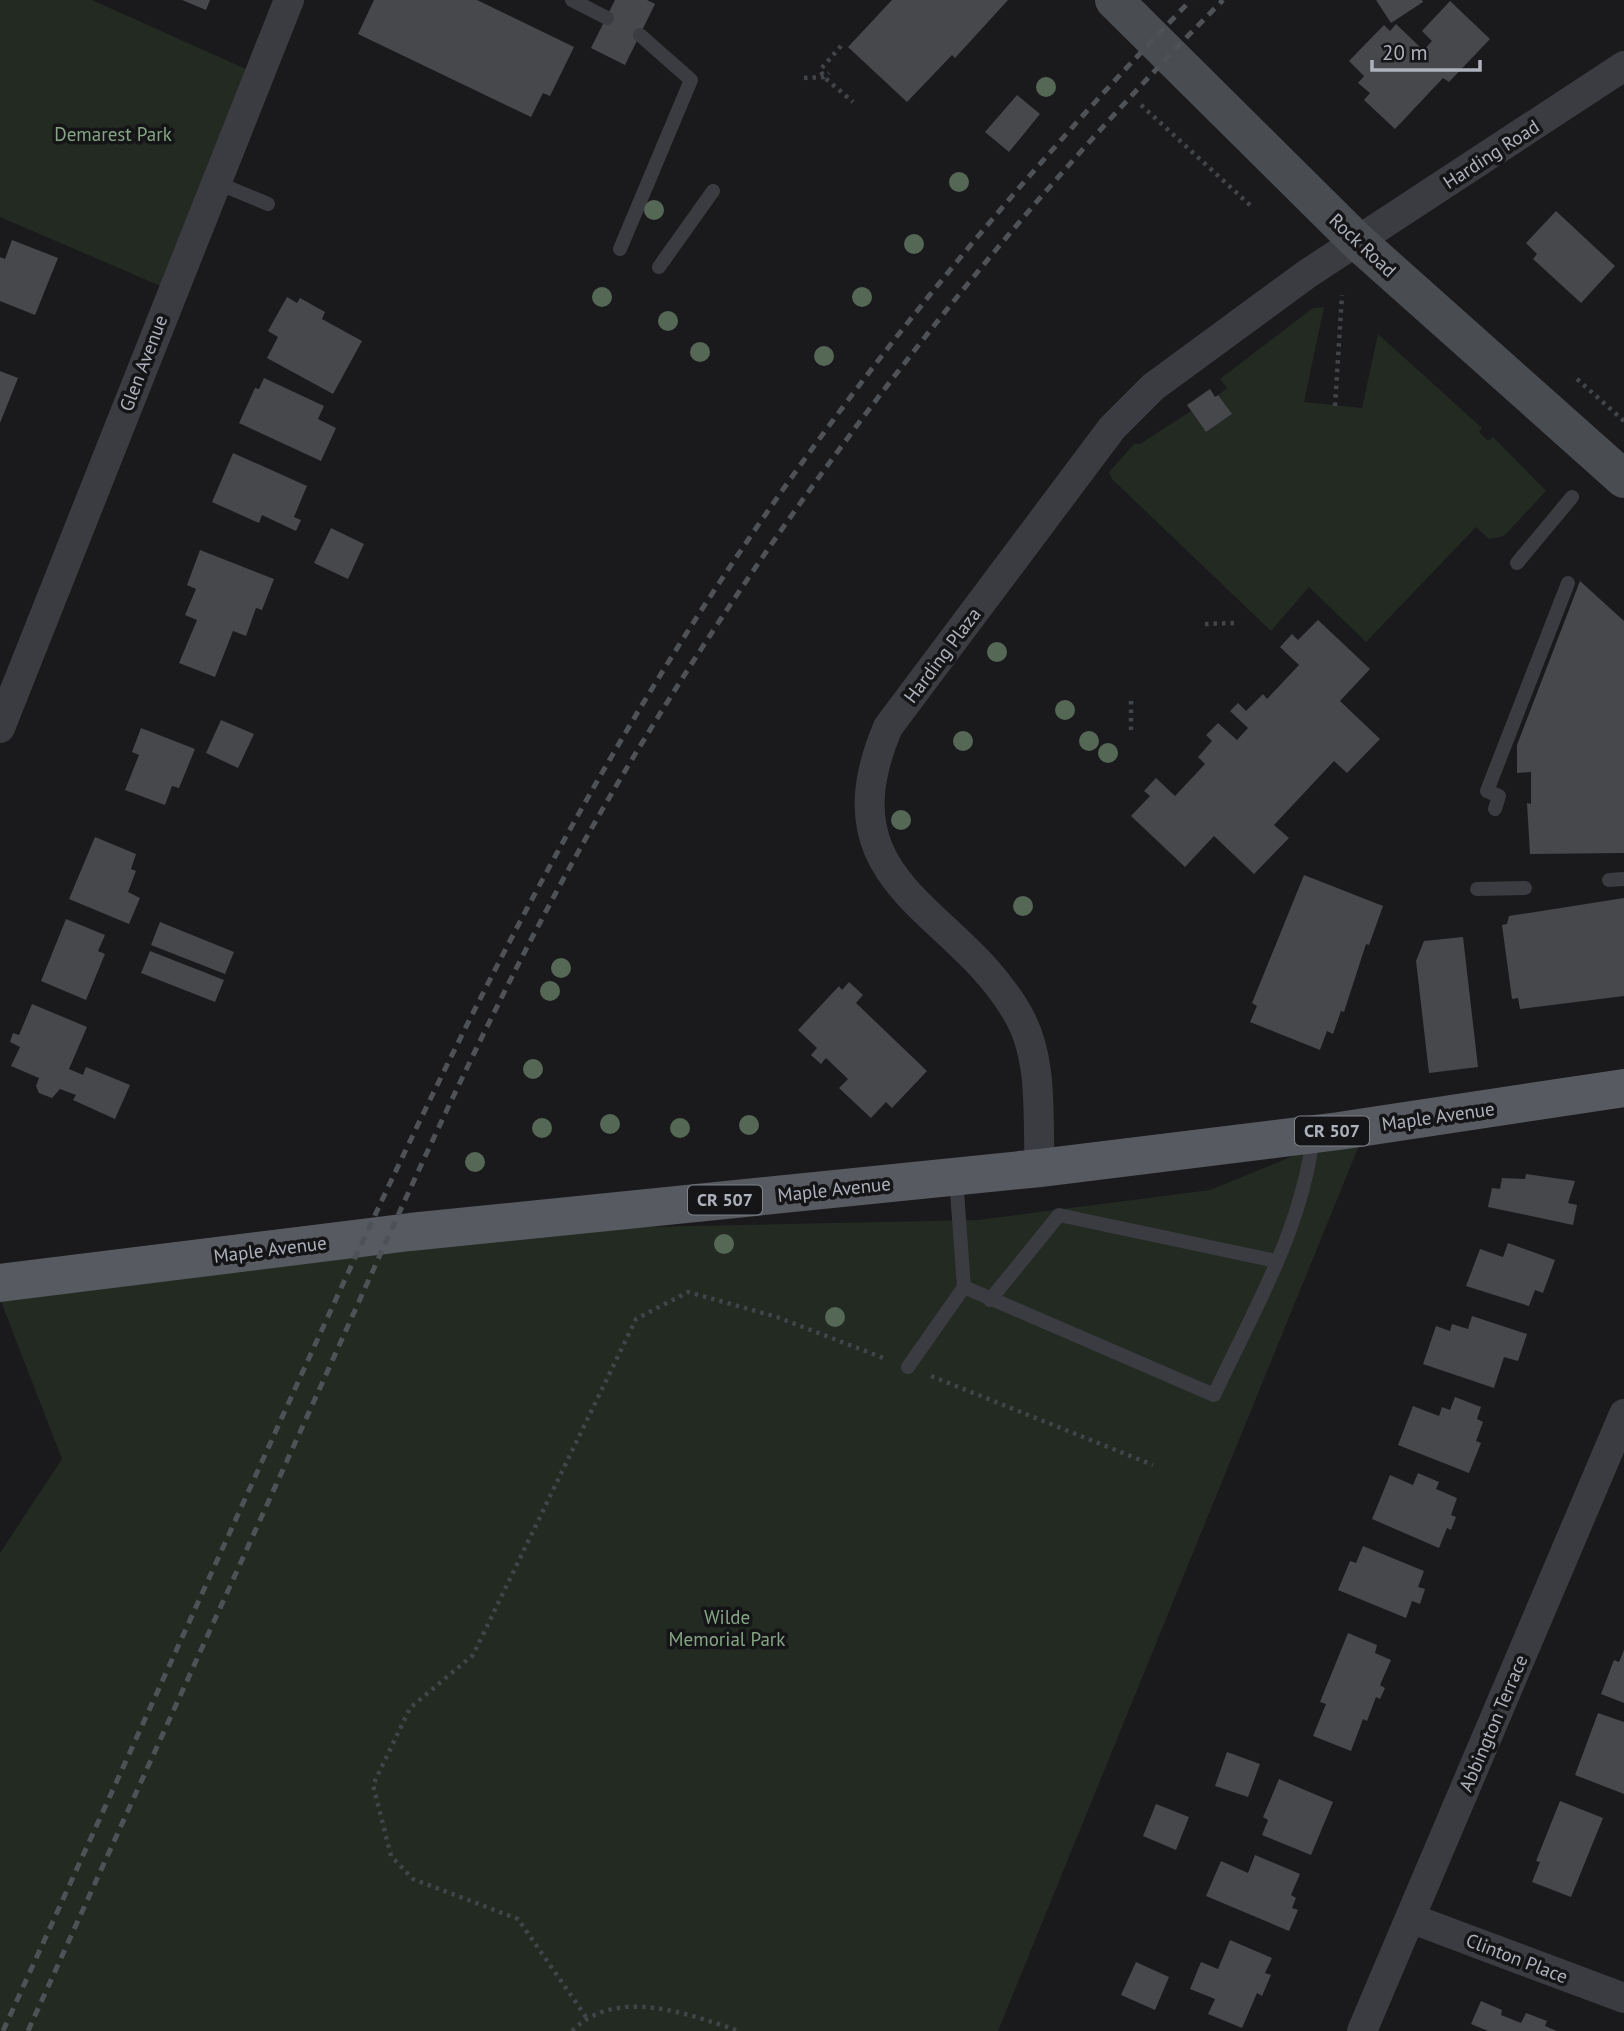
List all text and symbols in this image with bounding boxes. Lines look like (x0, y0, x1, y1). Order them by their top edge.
scale bar (1372, 28, 1480, 72)
text: 20 m (1382, 39, 1428, 66)
street label: Harding Road (1438, 114, 1544, 194)
park label: Demarest Park (54, 122, 172, 146)
street label: Rock Road (1324, 208, 1402, 282)
street label: Glen Avenue (114, 312, 172, 414)
street label: Harding Plaza (898, 603, 986, 707)
street label: Maple Avenue (1380, 1096, 1496, 1136)
road number: CR 507 (1295, 1116, 1369, 1146)
street label: Maple Avenue (776, 1171, 892, 1207)
road number: CR 507 (688, 1185, 762, 1214)
street label: Maple Avenue (212, 1230, 328, 1268)
park label: Wilde Memorial Park (669, 1605, 785, 1651)
street label: Abbington Terrace (1453, 1651, 1533, 1795)
street label: Clinton Place (1463, 1928, 1571, 1988)

